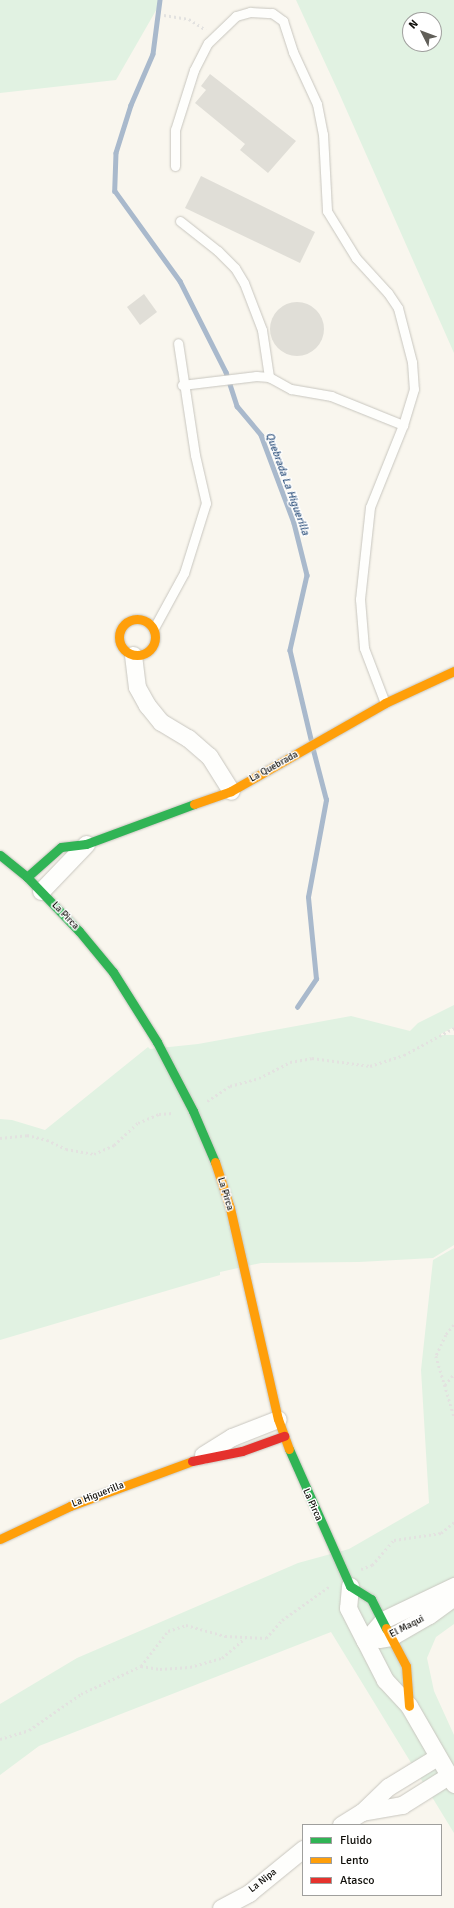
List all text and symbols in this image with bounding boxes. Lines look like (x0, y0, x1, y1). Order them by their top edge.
north arrow (402, 12, 442, 52)
text: N (406, 17, 421, 31)
water label: Quebrada La Higuerilla (262, 431, 312, 537)
street label: La Quebrada (248, 749, 300, 785)
street label: La Pirca (49, 900, 81, 932)
street label: La Pirca (214, 1176, 236, 1212)
street label: La Higuerilla (70, 1480, 126, 1510)
street label: La Pirca (300, 1487, 324, 1523)
street label: El Maqui (388, 1613, 426, 1641)
legend (302, 1824, 442, 1896)
text: Fluido (340, 1833, 372, 1848)
text: Lento (340, 1853, 369, 1868)
street label: La Nipa (247, 1866, 279, 1896)
text: Atasco (340, 1873, 375, 1888)

